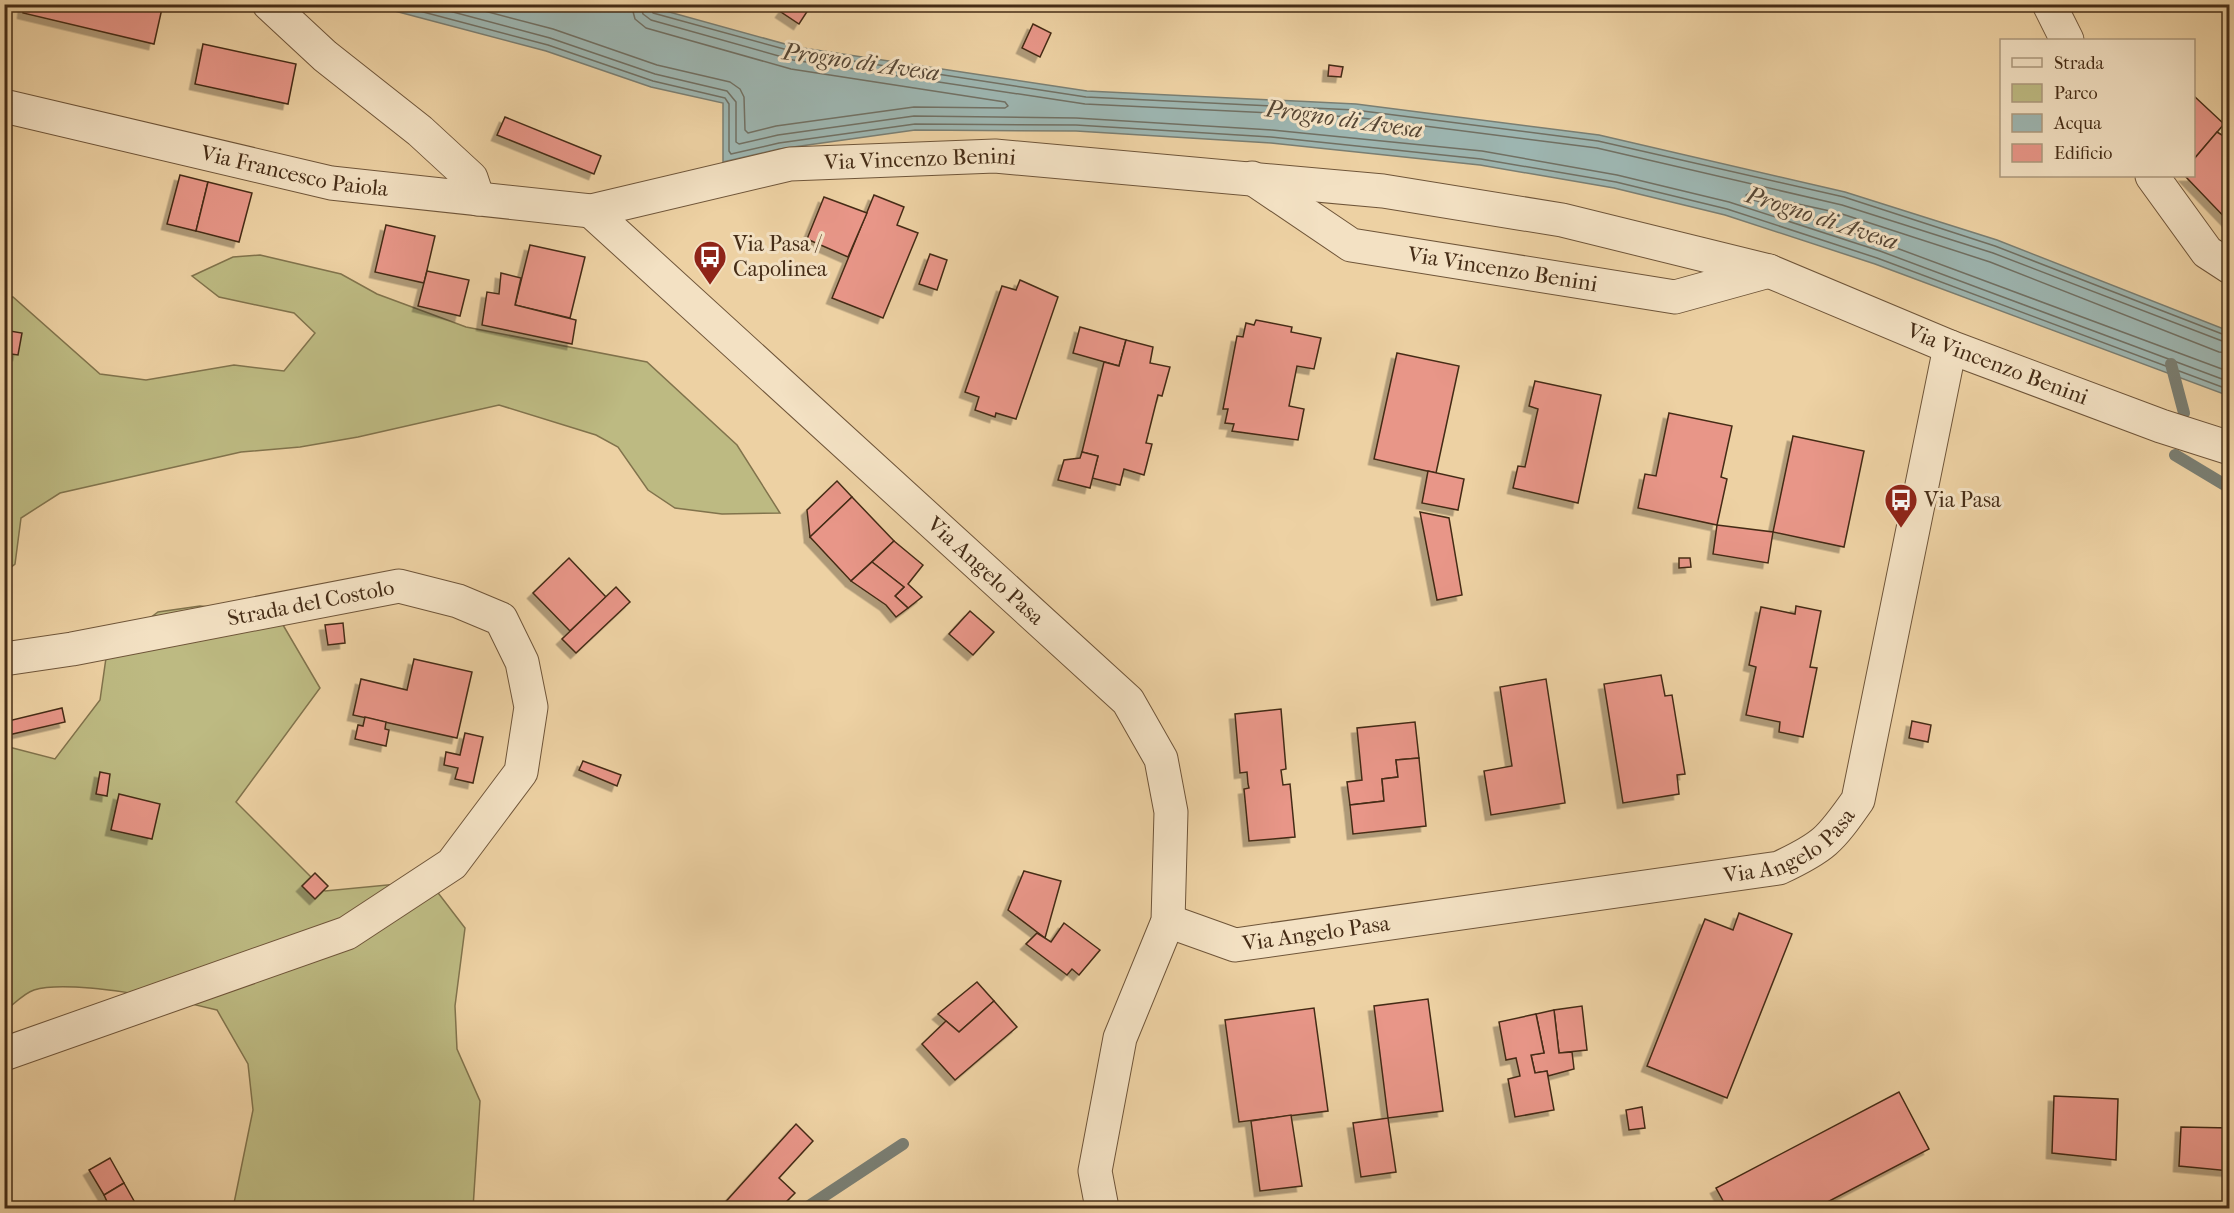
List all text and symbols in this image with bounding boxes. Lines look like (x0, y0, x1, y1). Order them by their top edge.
water label: Progno di Avesa (780, 37, 941, 87)
legend (2000, 39, 2195, 177)
text: Strada (2054, 53, 2105, 74)
text: Parco (2054, 83, 2098, 104)
water label: Progno di Avesa (1263, 94, 1424, 144)
text: Acqua (2053, 113, 2102, 134)
street label: Via Francesco Paiola (197, 140, 390, 202)
street label: Via Vincenzo Benini (823, 143, 1017, 176)
text: Edificio (2054, 143, 2112, 164)
water label: Progno di Avesa (1742, 180, 1901, 256)
place label: Via Pasa / Capolinea (732, 231, 828, 282)
bus stop icon: Via Pasa / Capolinea (692, 239, 728, 286)
street label: Via Vincenzo Benini (1405, 241, 1600, 297)
street label: Via Vincenzo Benini (1902, 317, 2092, 411)
bus stop icon: Via Pasa (1883, 482, 1919, 529)
place label: Via Pasa (1923, 487, 2002, 513)
street label: Via Angelo Pasa (921, 511, 1050, 631)
street label: Strada del Costolo (225, 574, 396, 632)
street label: Via Angelo Pasa (1721, 803, 1861, 889)
street label: Via Angelo Pasa (1240, 910, 1392, 957)

